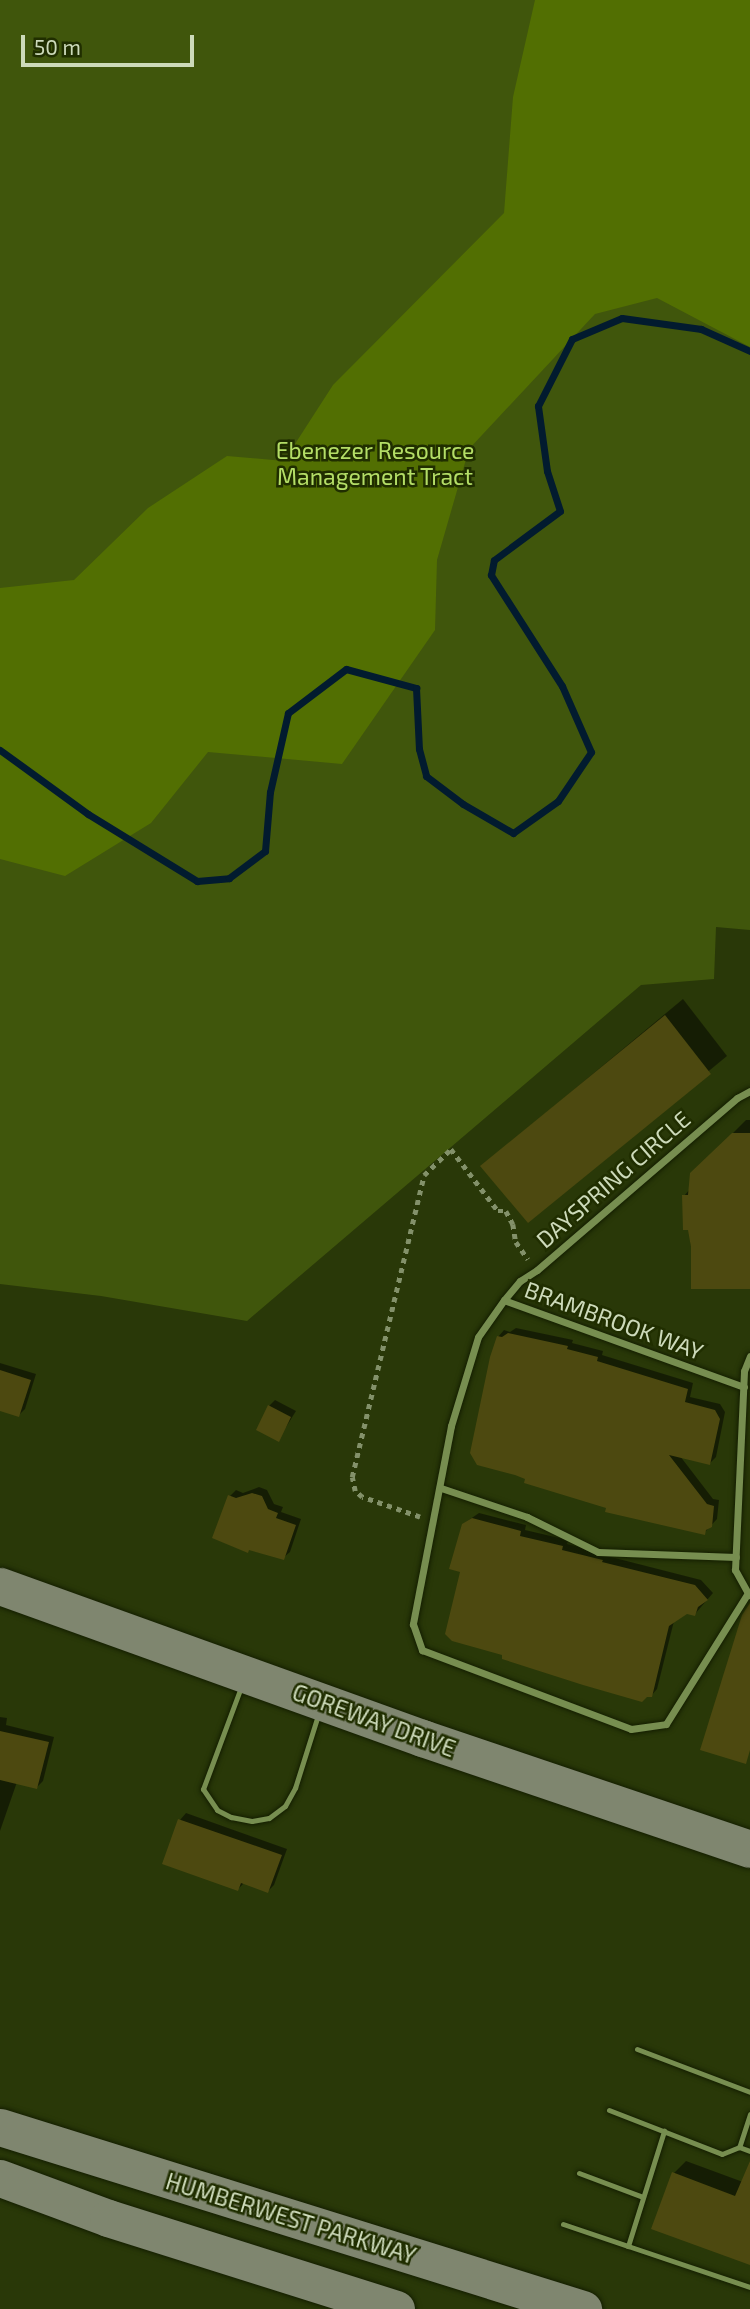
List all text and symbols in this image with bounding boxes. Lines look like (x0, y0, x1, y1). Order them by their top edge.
scale bar (24, 21, 198, 65)
text: 50 m (34, 34, 81, 59)
park label: Ebenezer Resource Management Tract (275, 436, 475, 490)
street label: DAYSPRING CIRCLE (530, 1105, 696, 1253)
street label: BRAMBROOK WAY (521, 1275, 707, 1365)
street label: GOREWAY DRIVE (289, 1678, 459, 1762)
street label: HUMBERWEST PARKWAY (162, 2167, 420, 2269)

